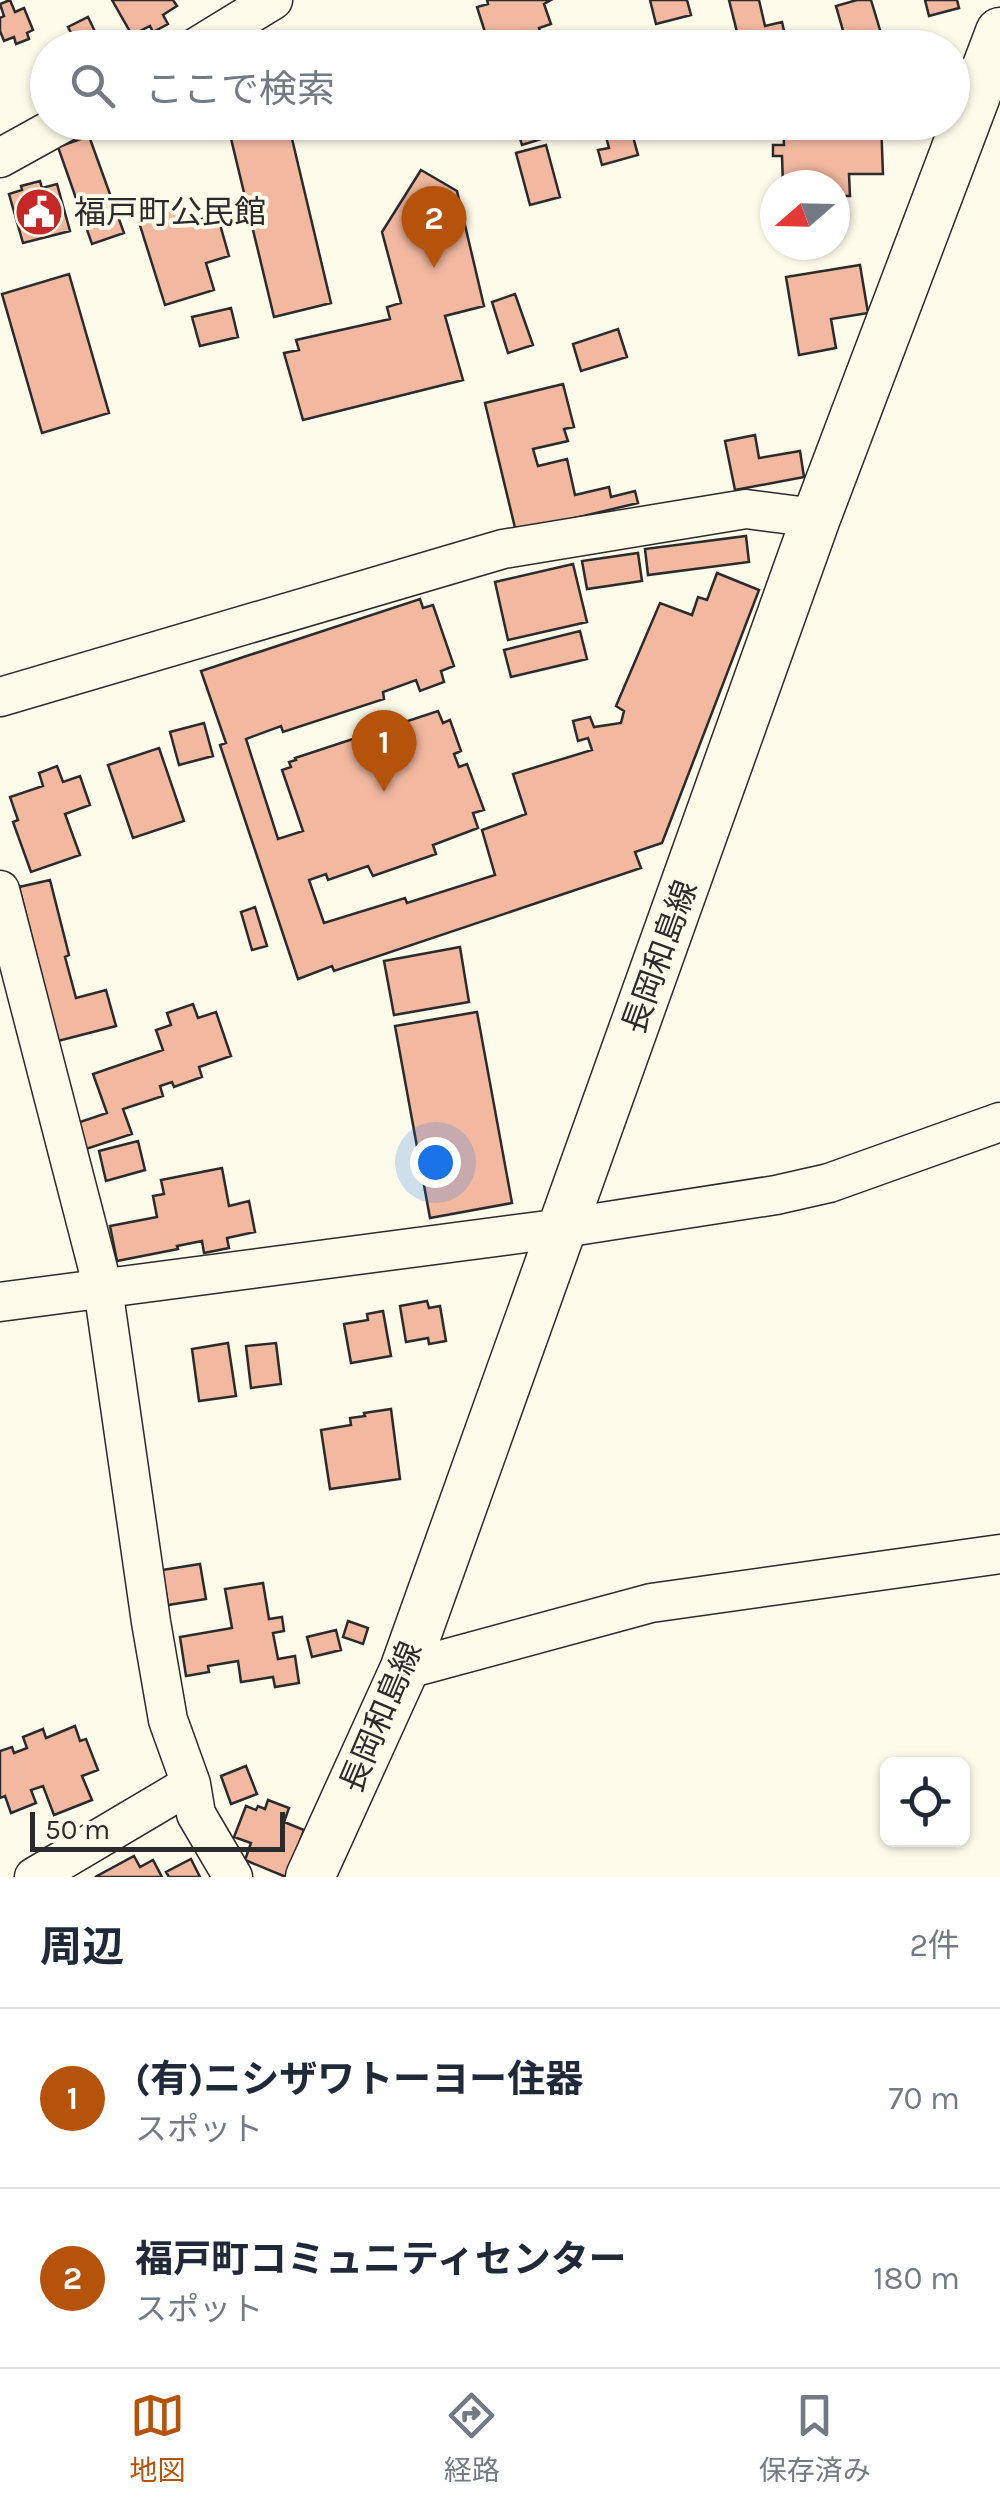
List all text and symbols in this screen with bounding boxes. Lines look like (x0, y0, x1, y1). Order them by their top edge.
search box (30, 30, 970, 140)
icon: search (65, 58, 120, 113)
text: ここで検索 (145, 67, 335, 112)
north arrow (760, 170, 850, 260)
public building icon: 福戸町公民館 (13, 186, 65, 238)
pin: 2 (402, 186, 466, 268)
place label: 福戸町公民館 (74, 194, 266, 231)
pin: 1 (352, 710, 416, 792)
street label: 長岡和島線 (615, 875, 705, 1039)
your location (410, 1137, 461, 1188)
street label: 長岡和島線 (333, 1636, 429, 1798)
map controls (880, 1757, 970, 1847)
button: locate (880, 1757, 970, 1847)
scale bar (30, 1807, 285, 1852)
text: 50 m (45, 1813, 110, 1846)
text: 周辺 (40, 1922, 124, 1972)
text: 2件 (909, 1927, 960, 1964)
text: (有)ニシザワトーヨー住器 (135, 2057, 583, 2102)
text: 1 (67, 2080, 78, 2117)
text: 70 m (888, 2080, 960, 2117)
text: スポット (135, 2111, 263, 2148)
text: 福戸町コミュニティセンター (135, 2237, 627, 2282)
text: 2 (63, 2260, 82, 2297)
text: 180 m (873, 2260, 960, 2297)
text: スポット (135, 2291, 263, 2328)
tab: 地図 (129, 2388, 185, 2488)
tab: 経路 (444, 2388, 500, 2488)
tab: 保存済み (759, 2388, 871, 2488)

